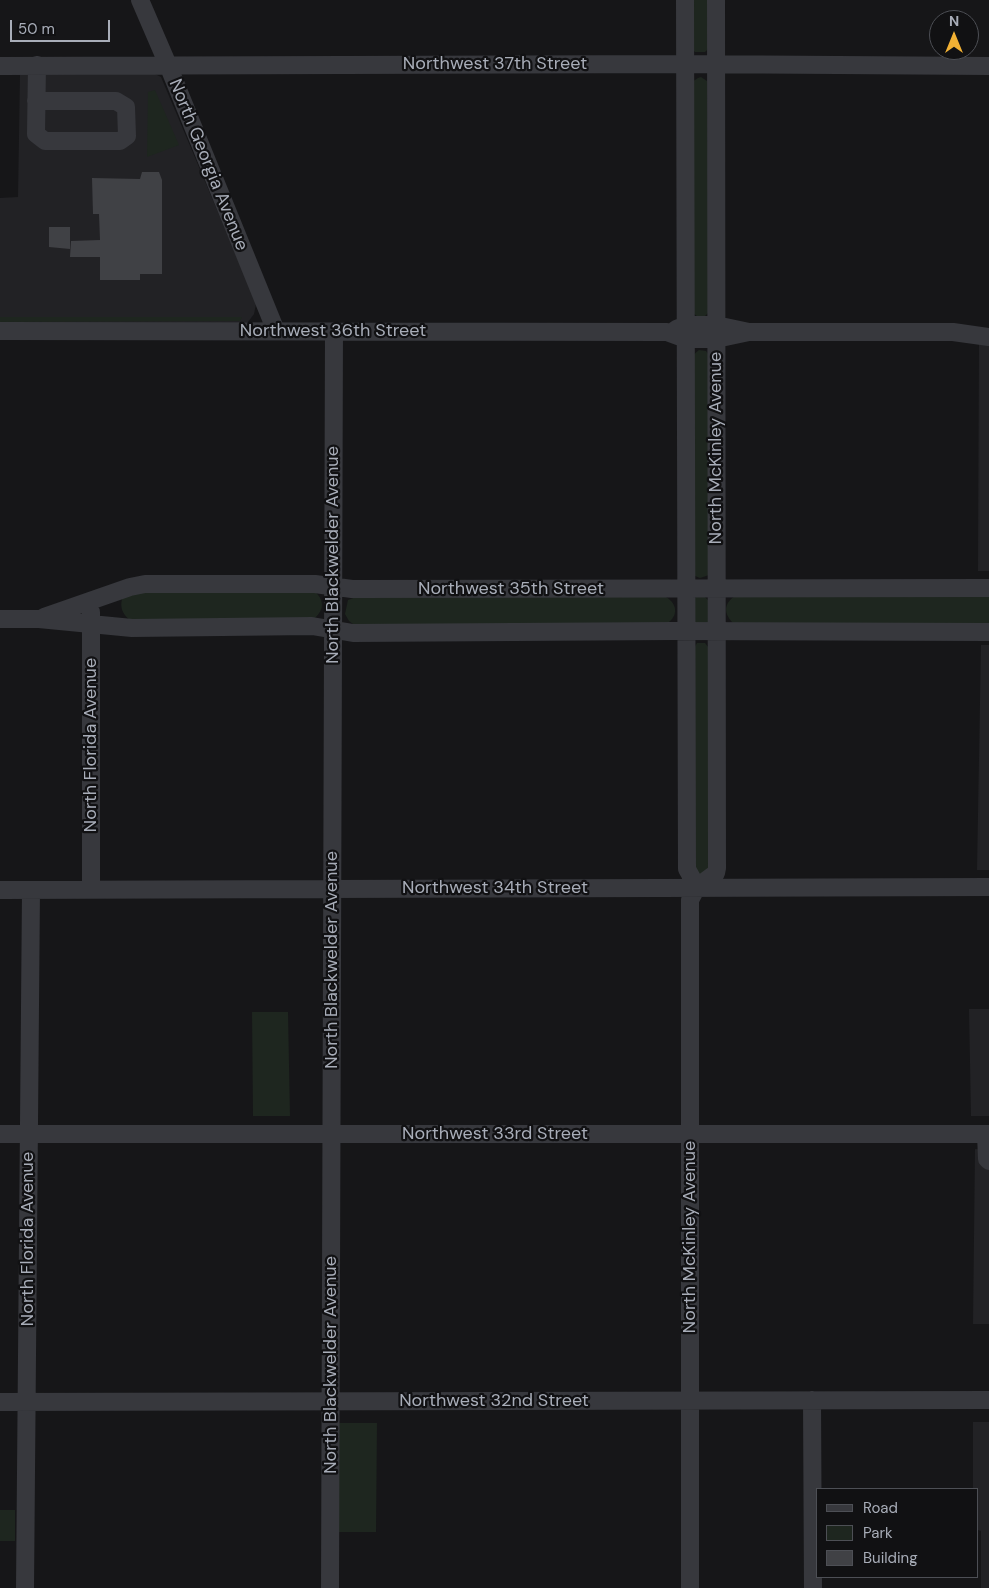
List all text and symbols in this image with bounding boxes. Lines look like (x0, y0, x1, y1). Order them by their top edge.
scale bar (12, 10, 112, 42)
north arrow (929, 10, 979, 60)
text: N (949, 12, 959, 30)
text: 50 m (18, 19, 55, 39)
street label: Northwest 37th Street (403, 53, 587, 75)
street label: North Georgia Avenue (164, 76, 252, 254)
street label: Northwest 36th Street (240, 320, 426, 342)
street label: North McKinley Avenue (705, 352, 727, 544)
street label: North Blackwelder Avenue (322, 446, 344, 664)
street label: Northwest 35th Street (418, 578, 604, 600)
street label: North Florida Avenue (80, 658, 102, 832)
street label: North Blackwelder Avenue (321, 851, 343, 1069)
street label: Northwest 34th Street (402, 877, 588, 899)
street label: Northwest 33rd Street (402, 1123, 588, 1145)
street label: North McKinley Avenue (679, 1141, 701, 1333)
street label: North Florida Avenue (17, 1152, 39, 1326)
street label: North Blackwelder Avenue (320, 1256, 342, 1474)
street label: Northwest 32nd Street (399, 1390, 589, 1412)
legend (816, 1488, 979, 1578)
text: Road (863, 1498, 898, 1518)
text: Park (863, 1523, 893, 1543)
text: Building (863, 1548, 918, 1568)

